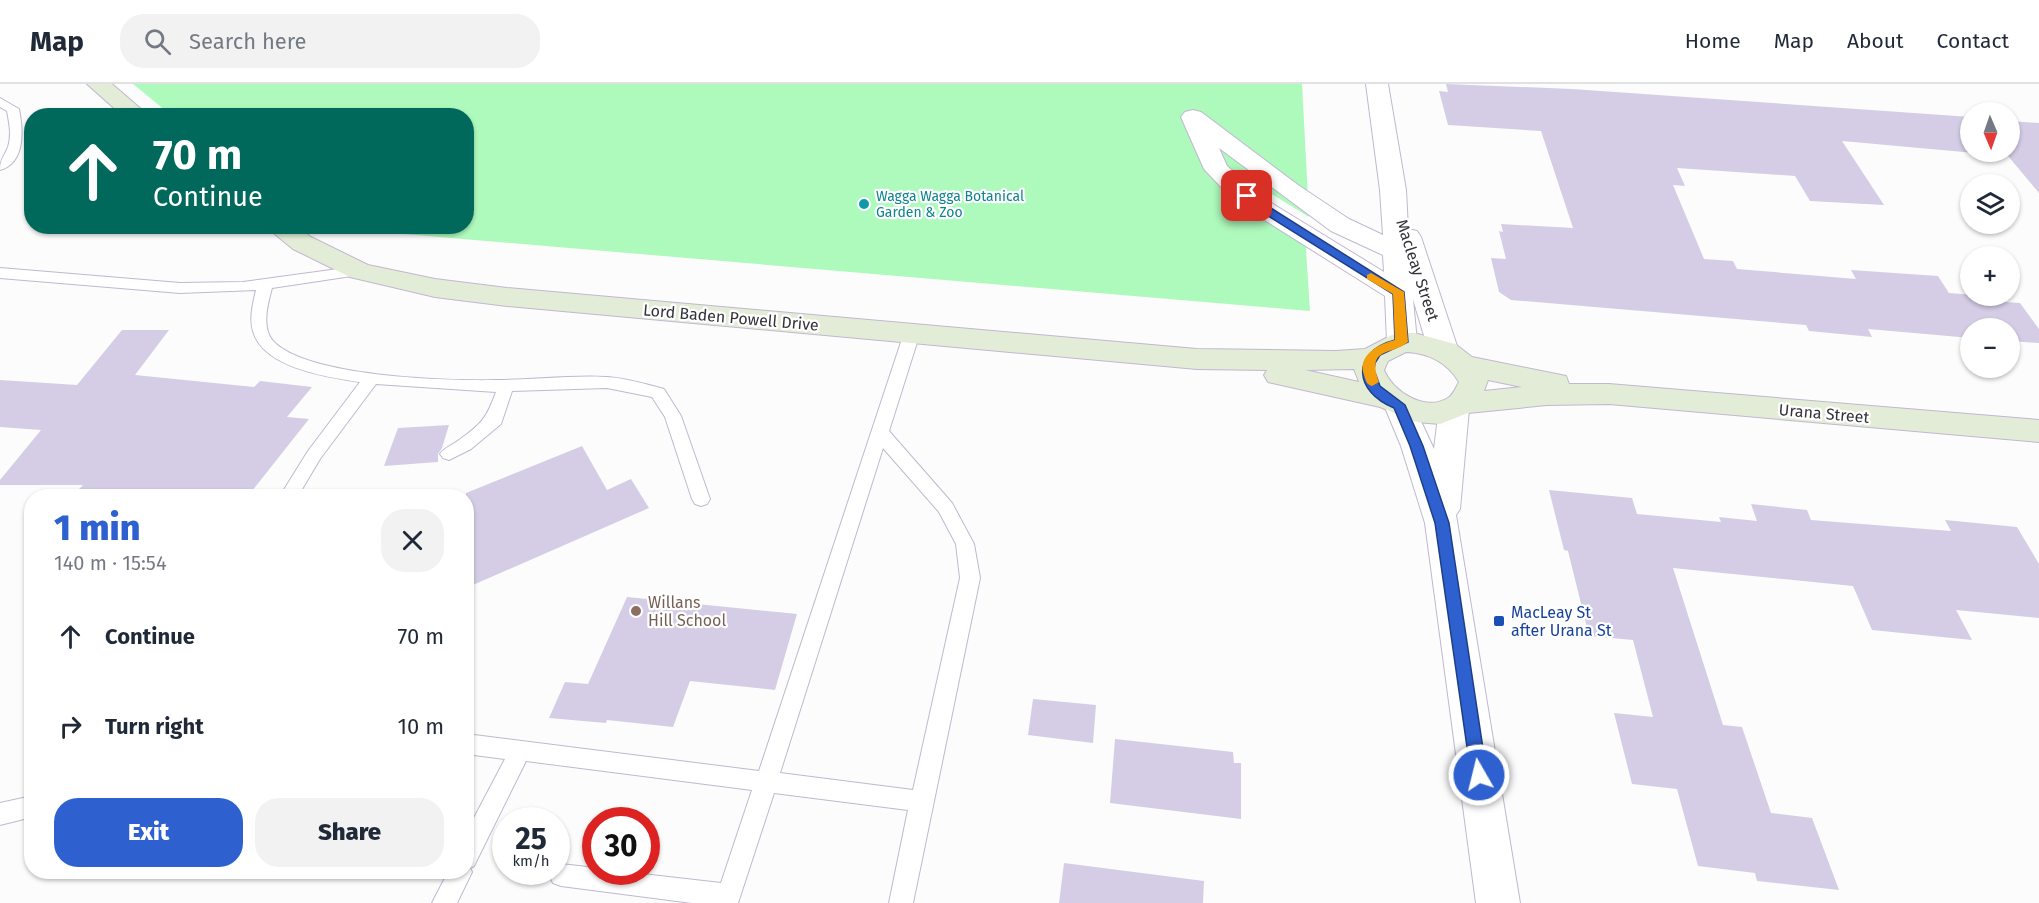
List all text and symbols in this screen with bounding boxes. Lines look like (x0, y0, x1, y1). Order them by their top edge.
search box (120, 14, 540, 68)
text: Map (30, 25, 84, 58)
icon: search (141, 25, 174, 58)
text: Search here (189, 28, 307, 55)
text: Home (1685, 28, 1741, 54)
text: Map (1774, 28, 1814, 54)
text: About (1847, 28, 1904, 54)
text: Contact (1937, 28, 2009, 54)
north arrow (1960, 102, 2020, 162)
map controls (1960, 102, 2020, 378)
text: 70 m (153, 130, 242, 180)
icon: ahead (54, 132, 132, 210)
pin (1221, 170, 1272, 221)
button: layers (1960, 174, 2020, 234)
icon: arrive (1230, 179, 1263, 212)
text: Continue (153, 181, 263, 213)
place label: Wagga Wagga Botanical Garden & Zoo (876, 188, 1024, 221)
marker: Wagga Wagga Botanical Garden & Zoo (857, 197, 871, 211)
street label: Macleay Street (1392, 217, 1443, 324)
button: + (1960, 246, 2020, 306)
street label: Lord Baden Powell Drive (642, 300, 820, 335)
button: − (1960, 318, 2020, 378)
street label: Urana Street (1778, 400, 1870, 427)
text: 1 min (54, 506, 140, 550)
button: close (381, 509, 444, 572)
text: 140 m · 15:54 (54, 551, 167, 575)
place label: Willans Hill School (648, 593, 726, 630)
place label: MacLeay St after Urana St (1511, 603, 1612, 640)
marker: Willans Hill School (629, 604, 643, 618)
marker: MacLeay St after Urana St (1492, 614, 1506, 628)
icon: ahead (54, 620, 87, 653)
text: Continue (105, 623, 195, 650)
text: 70 m (398, 623, 444, 650)
icon: right (54, 710, 87, 743)
text: Turn right (105, 713, 204, 740)
text: 10 m (398, 713, 444, 740)
position arrow (1447, 743, 1511, 807)
button: Exit (54, 798, 243, 867)
button: Share (255, 798, 444, 867)
speed limit sign: 30 (582, 807, 660, 885)
text: 25 (515, 821, 547, 857)
text: km/h (512, 852, 550, 870)

